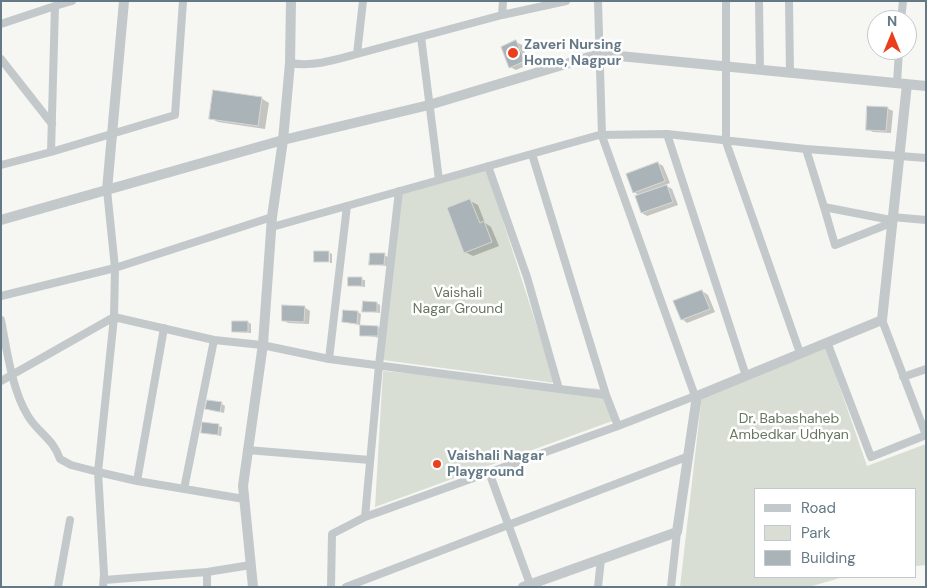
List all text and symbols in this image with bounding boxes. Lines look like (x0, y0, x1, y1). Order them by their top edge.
north arrow (867, 10, 917, 60)
text: N (887, 12, 897, 30)
place label: Zaveri Nursing Home, Nagpur (524, 37, 622, 70)
marker: Zaveri Nursing Home, Nagpur (506, 46, 520, 60)
park label: Vaishali Nagar Ground (413, 285, 503, 318)
park label: Dr. Babashaheb Ambedkar Udhyan (729, 411, 849, 444)
place label: Vaishali Nagar Playground (447, 448, 544, 481)
marker: Vaishali Nagar Playground (431, 458, 443, 470)
legend (754, 488, 917, 578)
text: Road (801, 498, 836, 518)
text: Park (801, 523, 831, 543)
text: Building (801, 548, 856, 568)

